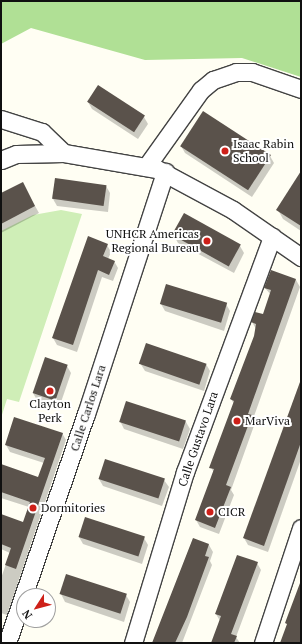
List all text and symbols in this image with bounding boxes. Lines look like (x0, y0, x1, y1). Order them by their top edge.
place label: Isaac Rabin School (233, 137, 294, 165)
marker: Isaac Rabin School (220, 146, 230, 156)
place label: UNHCR Americas Regional Bureau (105, 227, 199, 255)
marker: UNHCR Americas Regional Bureau (202, 236, 212, 246)
street label: Calle Carlos Lara (67, 363, 109, 453)
marker: Clayton Perk (45, 386, 55, 396)
street label: Calle Gustavo Lara (175, 390, 221, 488)
place label: Clayton Perk (29, 397, 71, 425)
place label: MarViva (245, 414, 290, 428)
marker: MarViva (232, 416, 242, 426)
place label: Dormitories (41, 501, 105, 515)
marker: Dormitories (28, 503, 38, 513)
place label: CICR (218, 505, 245, 519)
marker: CICR (205, 507, 215, 517)
north arrow (16, 588, 56, 628)
text: N (19, 607, 35, 622)

